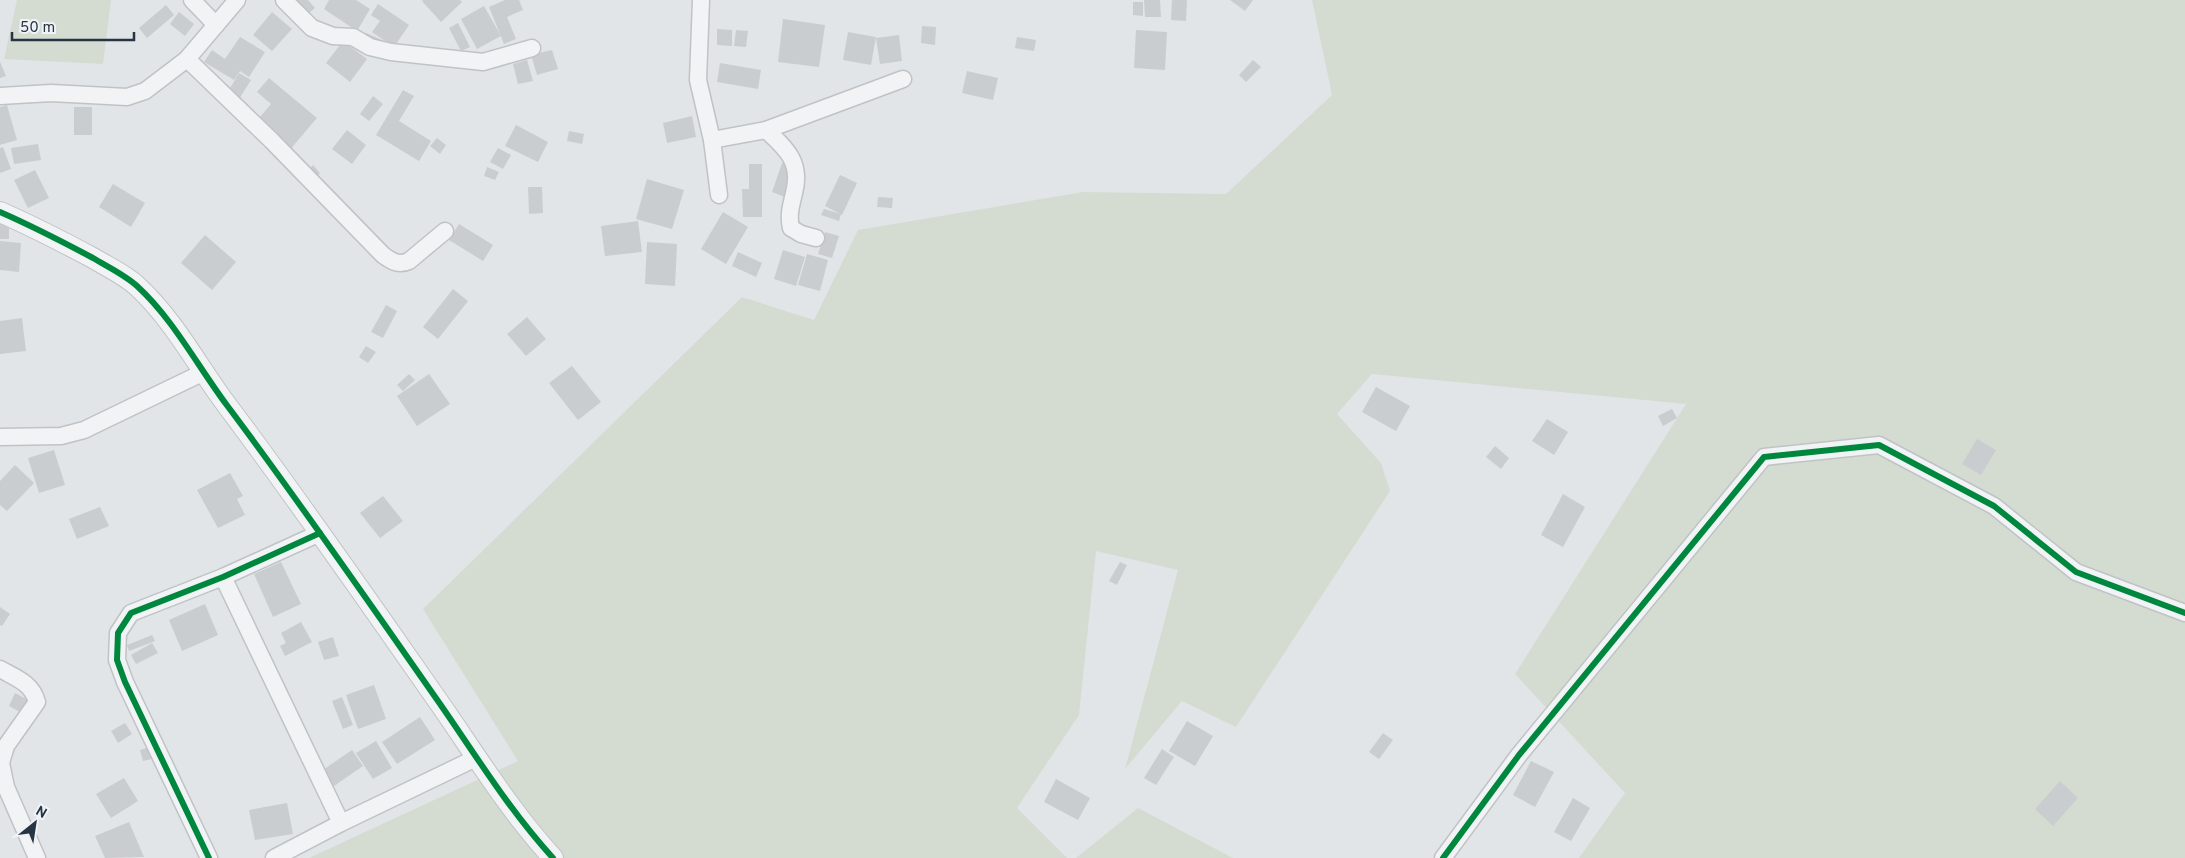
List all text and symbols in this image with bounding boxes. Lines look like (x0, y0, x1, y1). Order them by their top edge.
scale bar (12, 10, 135, 42)
text: 50 m (20, 19, 55, 38)
north arrow (10, 798, 60, 848)
text: N (32, 803, 49, 823)

